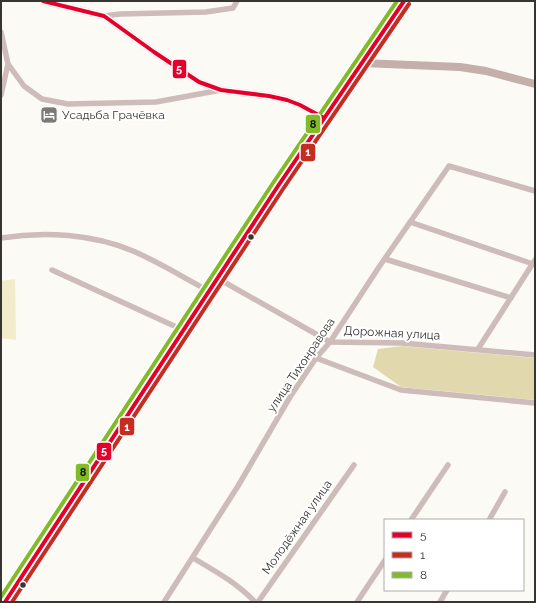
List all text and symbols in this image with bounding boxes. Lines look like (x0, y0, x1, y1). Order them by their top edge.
line badge: 5 (172, 59, 187, 79)
text: 5 (176, 63, 182, 76)
hotel icon: Усадьба Грачёвка (39, 105, 59, 125)
place label: Усадьба Грачёвка (62, 108, 165, 122)
line badge: 8 (305, 114, 321, 134)
text: 8 (310, 118, 317, 131)
line badge: 1 (300, 143, 316, 162)
text: 1 (305, 146, 311, 159)
unlabelled marker (246, 232, 256, 242)
street label: улица Тихонравова (264, 315, 338, 415)
street label: Дорожная улица (343, 323, 441, 343)
line badge: 1 (119, 417, 135, 436)
text: 1 (124, 421, 130, 434)
line badge: 5 (96, 442, 112, 461)
text: 5 (101, 445, 107, 458)
line badge: 8 (75, 463, 90, 482)
text: 8 (80, 466, 87, 479)
street label: Молодёжная улица (259, 477, 335, 577)
legend (384, 519, 524, 591)
text: 5 (420, 528, 427, 542)
text: 1 (420, 548, 425, 562)
text: 8 (420, 568, 427, 582)
unlabelled marker (18, 580, 28, 590)

